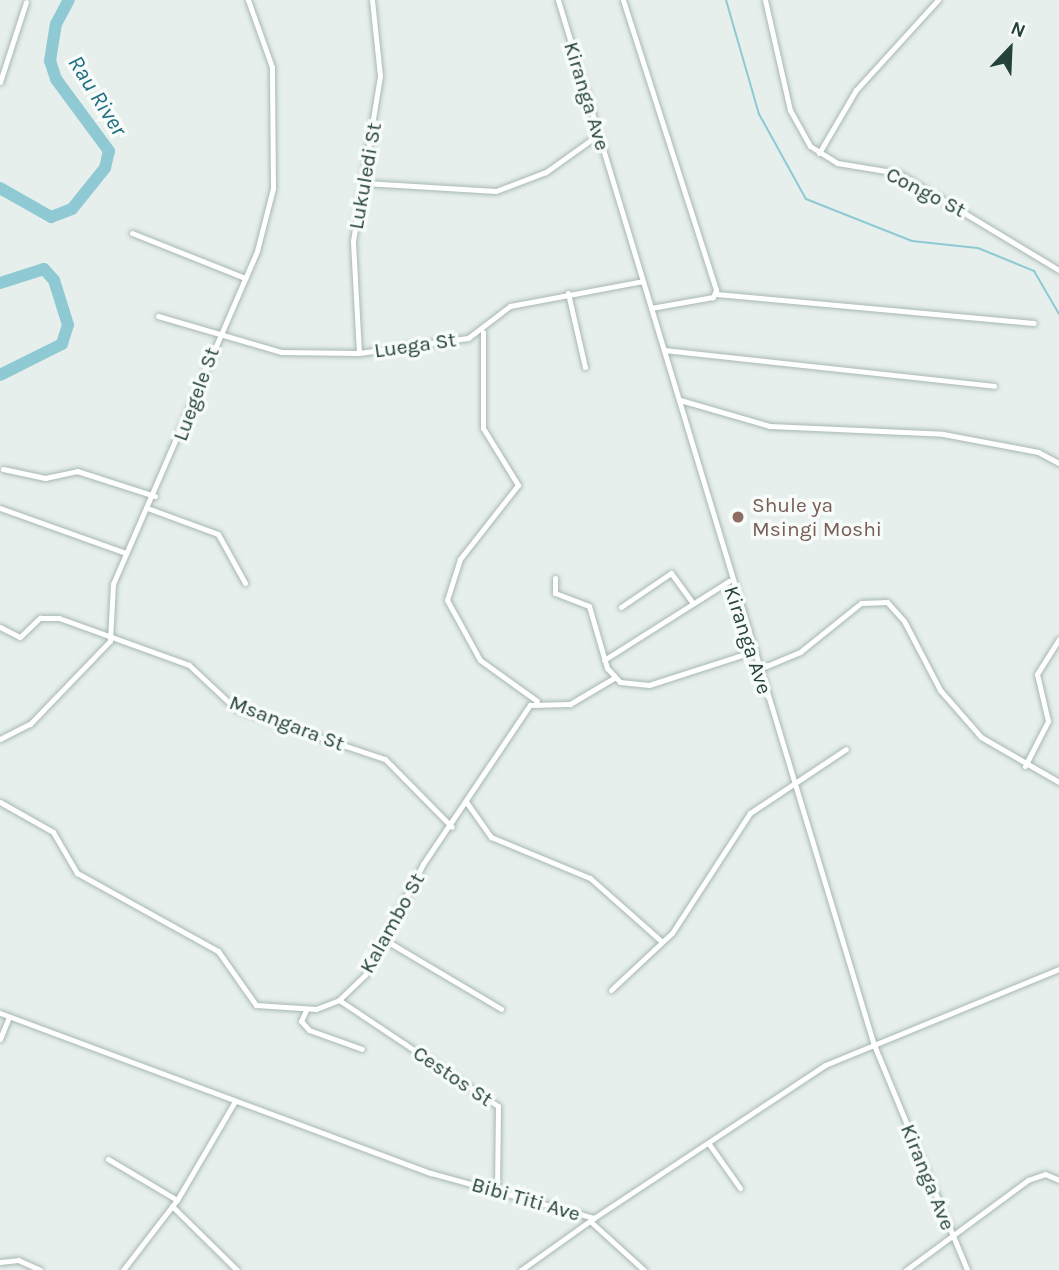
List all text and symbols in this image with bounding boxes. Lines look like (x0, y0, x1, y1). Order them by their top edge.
north arrow (975, 14, 1045, 84)
text: N (1008, 17, 1029, 42)
street label: Kiranga Ave (559, 39, 615, 153)
water label: Rau River (62, 51, 132, 141)
street label: Lukuledi St (343, 121, 387, 231)
street label: Congo St (882, 161, 970, 223)
street label: Luega St (372, 327, 458, 363)
street label: Luegele St (167, 344, 225, 444)
place label: Shule ya Msingi Moshi (752, 492, 882, 542)
marker: Shule ya Msingi Moshi (730, 509, 746, 525)
street label: Kiranga Ave (719, 583, 777, 697)
street label: Msangara St (226, 690, 348, 756)
street label: Kalambo St (354, 868, 430, 978)
street label: Cestos St (408, 1040, 498, 1112)
street label: Kiranga Ave (895, 1120, 961, 1234)
street label: Bibi Titi Ave (469, 1171, 583, 1227)

